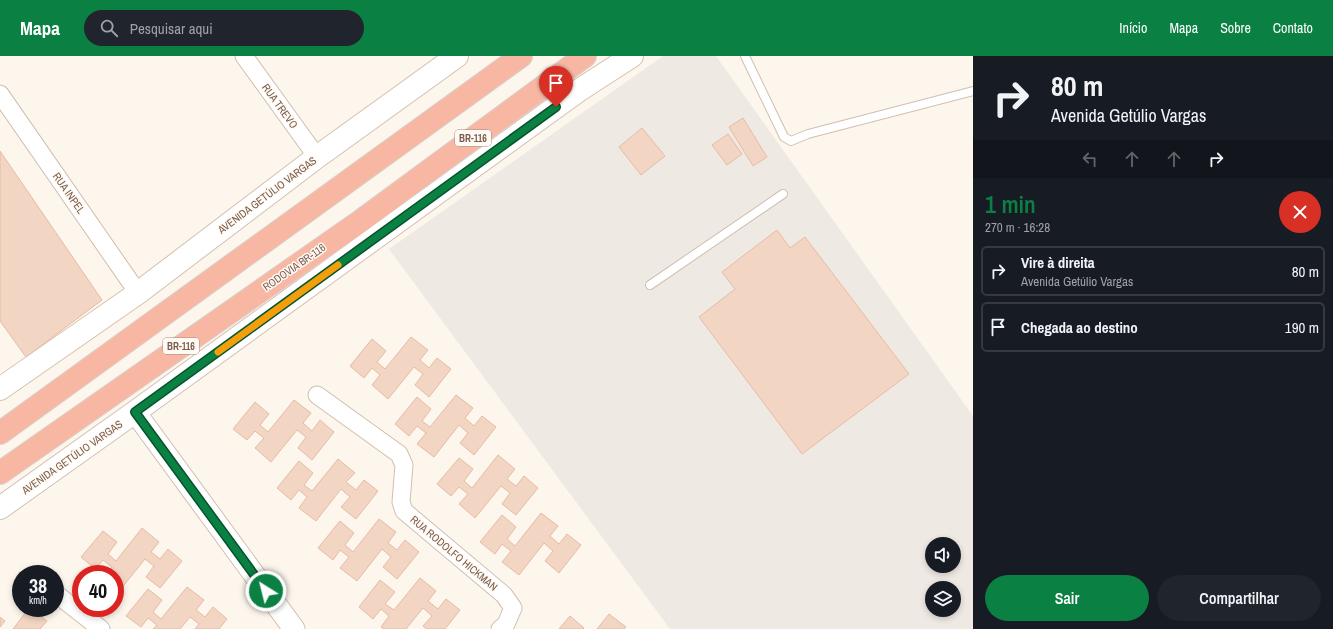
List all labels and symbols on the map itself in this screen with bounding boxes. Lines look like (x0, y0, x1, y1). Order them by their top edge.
pin (539, 66, 573, 107)
street label: RUA TREVO (259, 81, 301, 131)
road number: BR-116 (455, 130, 491, 146)
street label: AVENIDA GETÚLIO VARGAS (214, 153, 319, 237)
street label: RUA INPEL (50, 170, 88, 216)
street label: RODOVIA BR-116 (260, 240, 328, 294)
road number: BR-116 (163, 338, 199, 354)
street label: AVENIDA GETÚLIO VARGAS (18, 417, 125, 498)
street label: RUA RODOLFO HICKMAN (407, 512, 501, 594)
speed limit sign: 40 (72, 565, 124, 617)
position arrow (245, 570, 287, 612)

